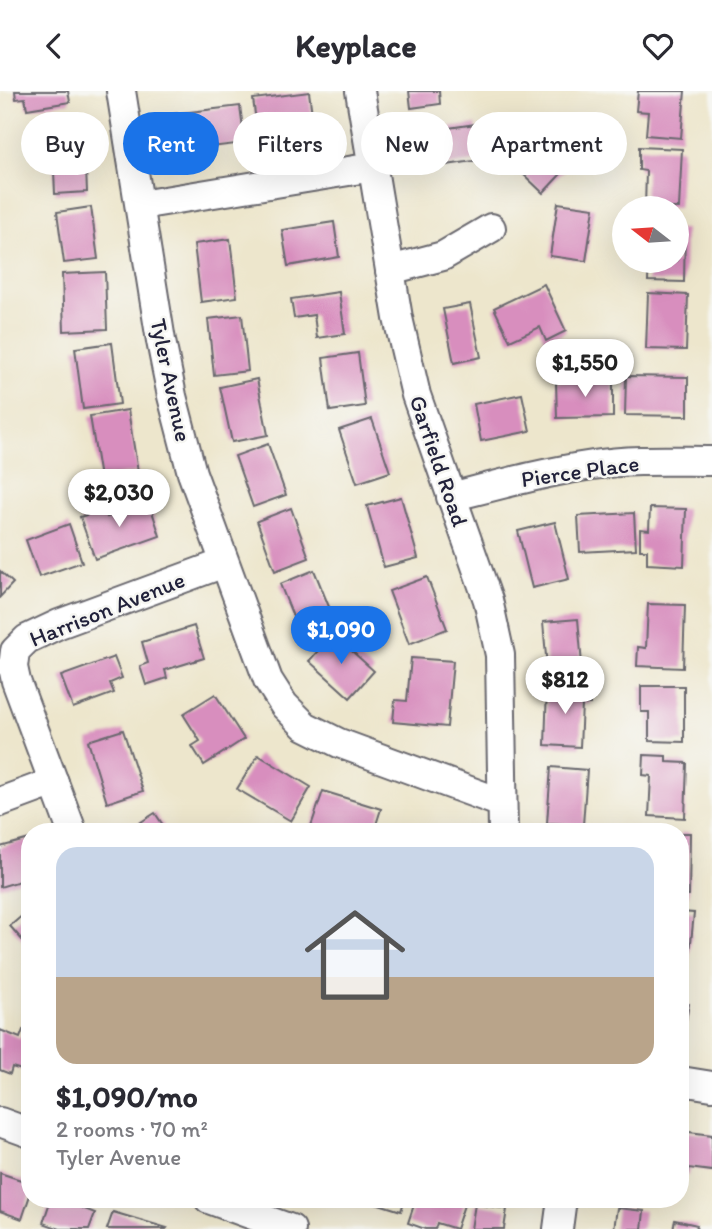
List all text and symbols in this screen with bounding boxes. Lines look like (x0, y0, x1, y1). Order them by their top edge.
icon: back (35, 27, 73, 65)
text: Keyplace (295, 27, 417, 65)
icon: heart (639, 27, 677, 65)
chip: Buy (21, 112, 109, 175)
chip: Rent (123, 112, 219, 175)
chip: Filters (233, 112, 347, 175)
chip: New (361, 112, 453, 175)
chip: Apartment (467, 112, 627, 175)
north arrow (612, 196, 690, 273)
map controls (612, 196, 689, 273)
street label: Tyler Avenue (144, 316, 198, 444)
pin: $1,550 (528, 339, 642, 399)
text: $1,550 (552, 348, 618, 376)
street label: Garfield Road (403, 392, 475, 531)
street label: Pierce Place (519, 449, 641, 493)
pin: $2,030 (62, 469, 176, 529)
text: $2,030 (84, 478, 154, 506)
street label: Harrison Avenue (25, 565, 189, 653)
pin: $1,090 (284, 607, 398, 666)
text: $1,090 (307, 615, 375, 643)
pin: $812 (524, 657, 606, 716)
text: $812 (541, 665, 589, 693)
icon: home (292, 892, 418, 1018)
text: $1,090/mo (56, 1078, 198, 1115)
text: 2 rooms · 70 m² (56, 1115, 208, 1143)
text: Tyler Avenue (56, 1143, 181, 1171)

